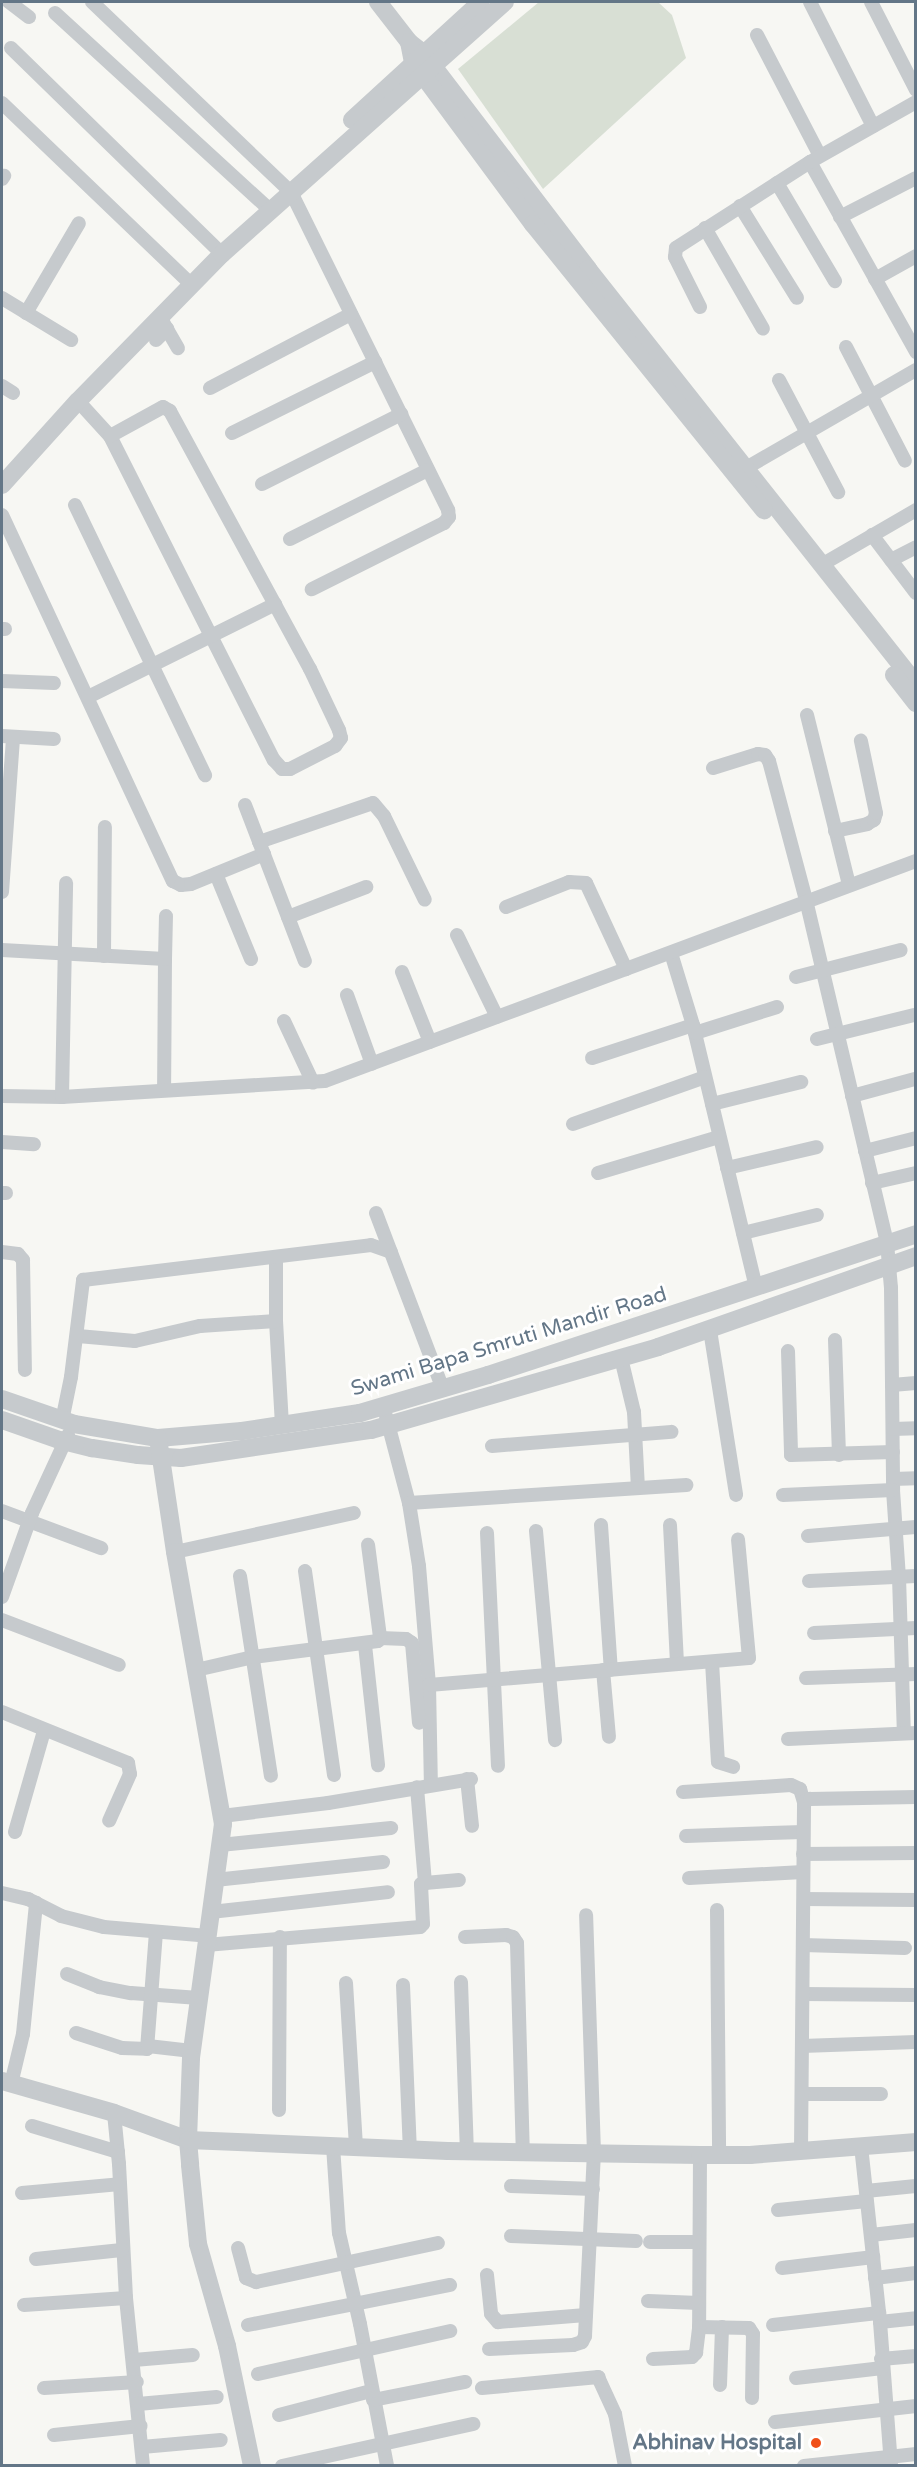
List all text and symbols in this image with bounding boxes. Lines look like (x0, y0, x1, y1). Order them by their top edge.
street label: Swami Bapa Smruti Mandir Road (348, 1282, 670, 1402)
place label: Abhinav Hospital (632, 2430, 802, 2456)
marker: Abhinav Hospital (807, 2434, 825, 2452)

